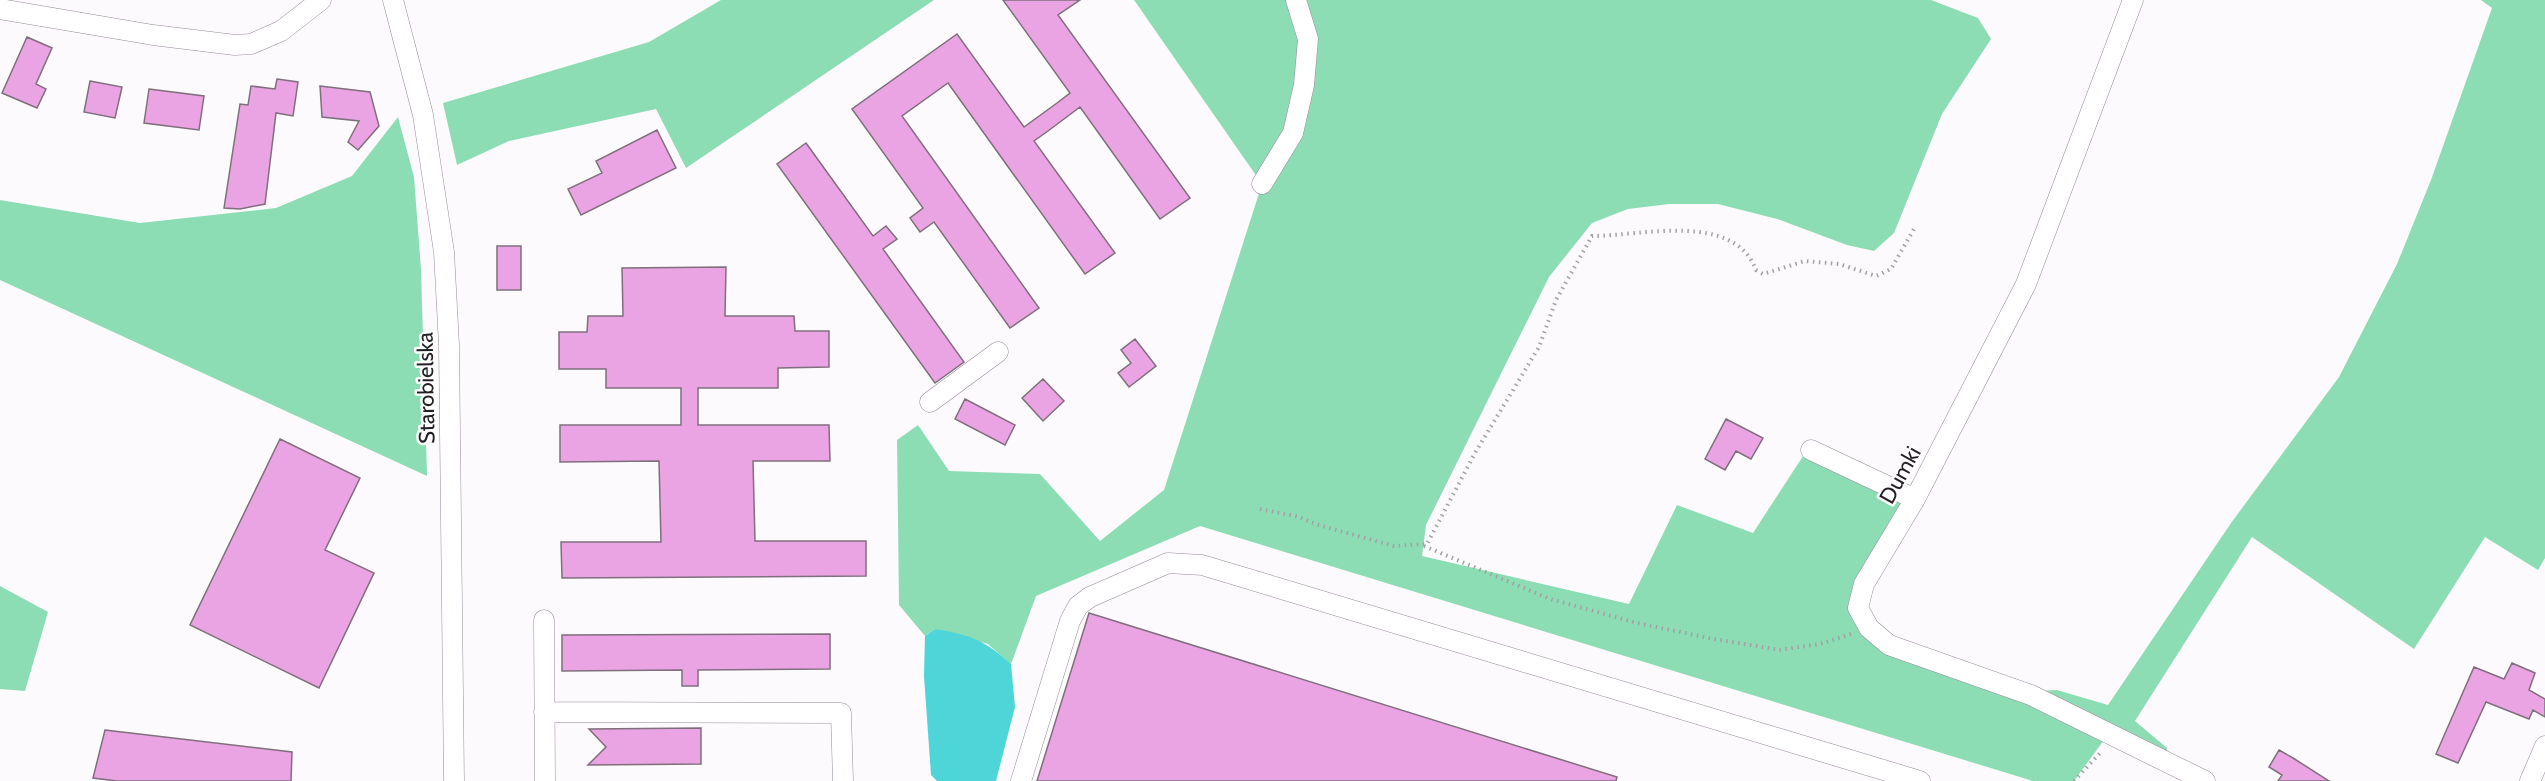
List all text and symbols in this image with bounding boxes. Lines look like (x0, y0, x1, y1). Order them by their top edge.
street label: Starobielska (412, 331, 440, 444)
street label: Dumki (1873, 442, 1927, 508)

